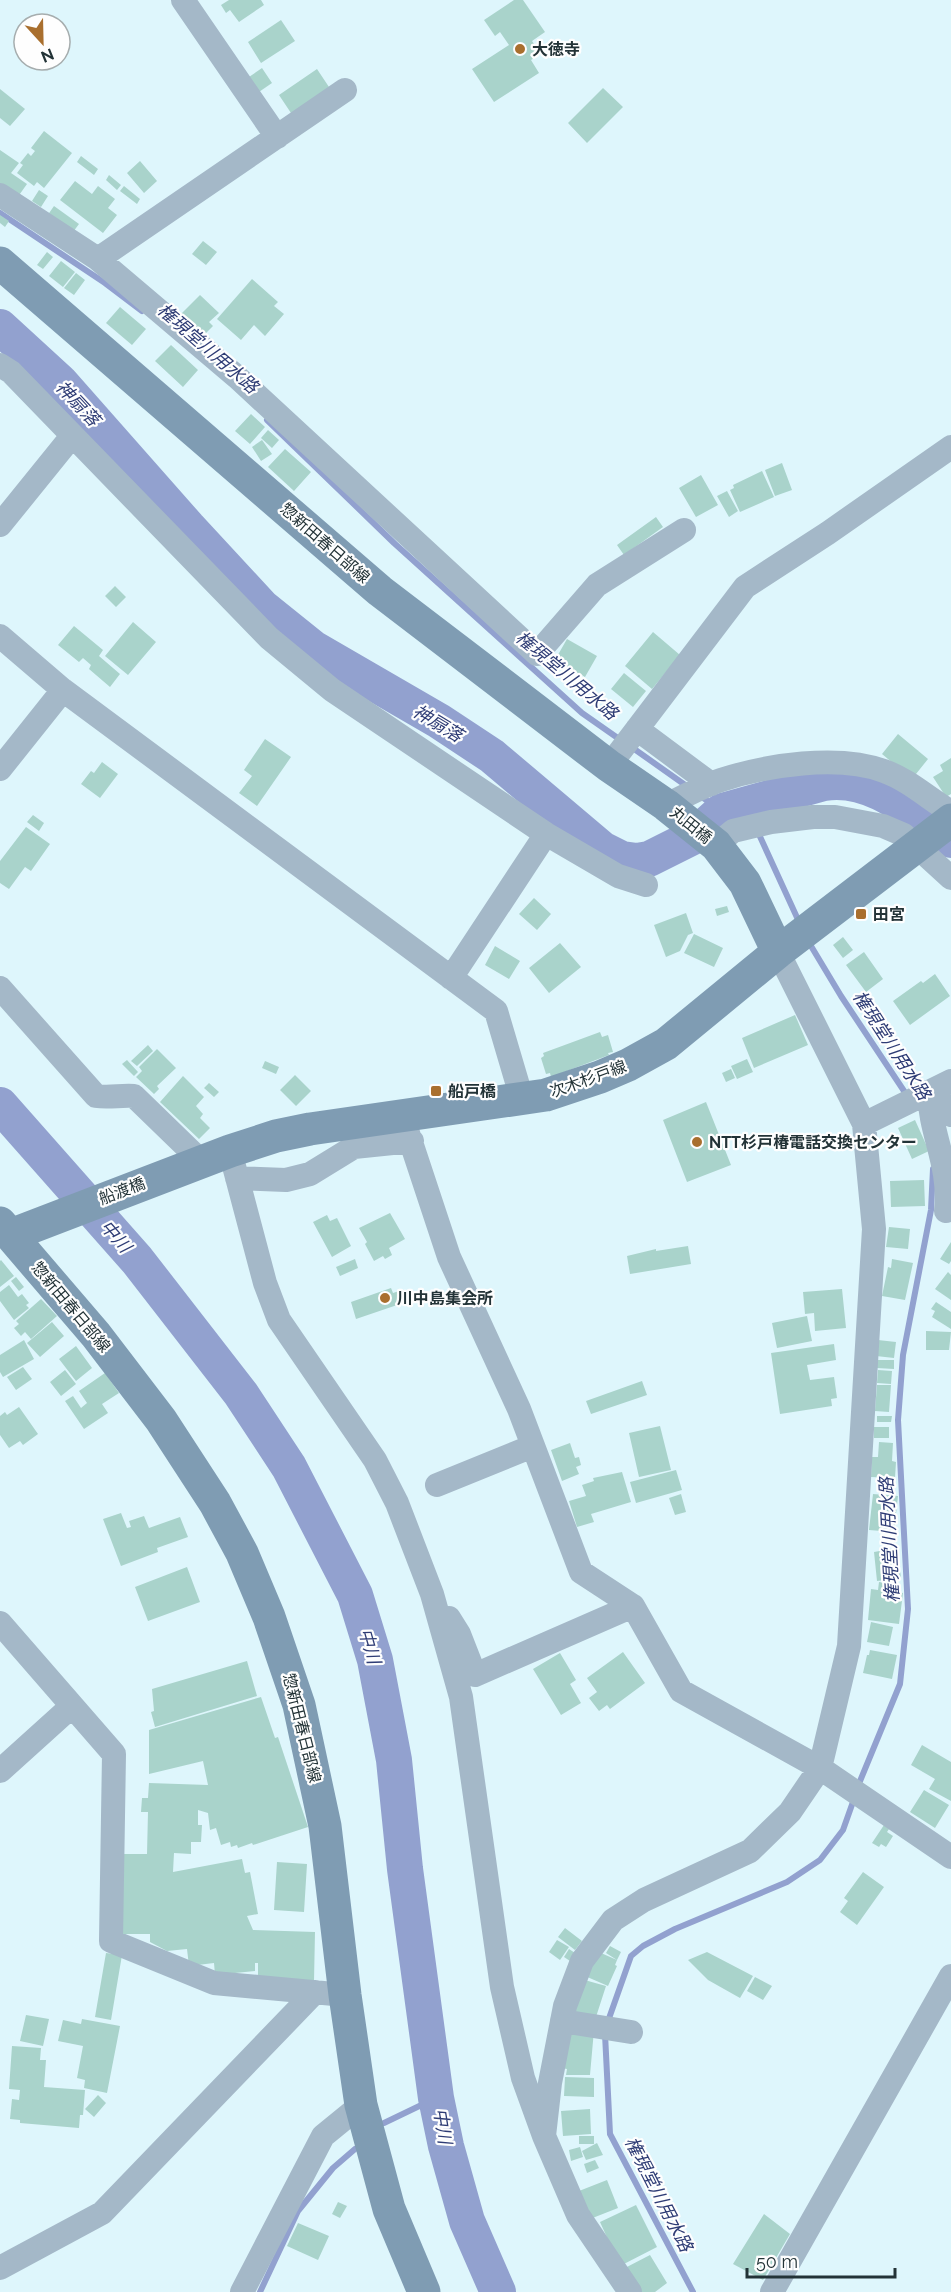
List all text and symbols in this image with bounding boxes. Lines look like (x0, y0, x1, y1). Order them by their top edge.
north arrow (12, 12, 72, 72)
place label: 大徳寺 (532, 40, 580, 59)
marker: 大徳寺 (513, 42, 527, 56)
text: N (38, 44, 57, 67)
water label: 権現堂川用水路 (154, 299, 264, 399)
water label: 神扇落 (52, 376, 106, 432)
street label: 惣新田春日部線 (276, 499, 374, 587)
water label: 権現堂川用水路 (512, 626, 624, 725)
water label: 神扇落 (409, 700, 469, 747)
street label: 丸田橋 (666, 803, 716, 847)
place label: 田宮 (873, 905, 905, 924)
marker: 田宮 (854, 907, 868, 921)
water label: 権現堂川用水路 (849, 986, 936, 1105)
street label: 次木杉戸線 (547, 1056, 629, 1102)
place label: 船戸橋 (448, 1082, 496, 1101)
marker: 船戸橋 (429, 1084, 443, 1098)
place label: NTT杉戸椿電話交換センター (709, 1133, 917, 1152)
marker: NTT杉戸椿電話交換センター (690, 1135, 704, 1149)
street label: 船渡橋 (96, 1174, 148, 1208)
water label: 中川 (96, 1216, 137, 1258)
street label: 惣新田春日部線 (28, 1258, 114, 1356)
place label: 川中島集会所 (397, 1289, 493, 1308)
marker: 川中島集会所 (378, 1291, 392, 1305)
water label: 権現堂川用水路 (875, 1475, 903, 1603)
water label: 中川 (355, 1626, 386, 1668)
street label: 惣新田春日部線 (279, 1671, 325, 1785)
water label: 中川 (430, 2107, 456, 2147)
water label: 権現堂川用水路 (621, 2133, 698, 2257)
scale bar (747, 2241, 896, 2279)
text: 50 m (756, 2251, 798, 2272)

